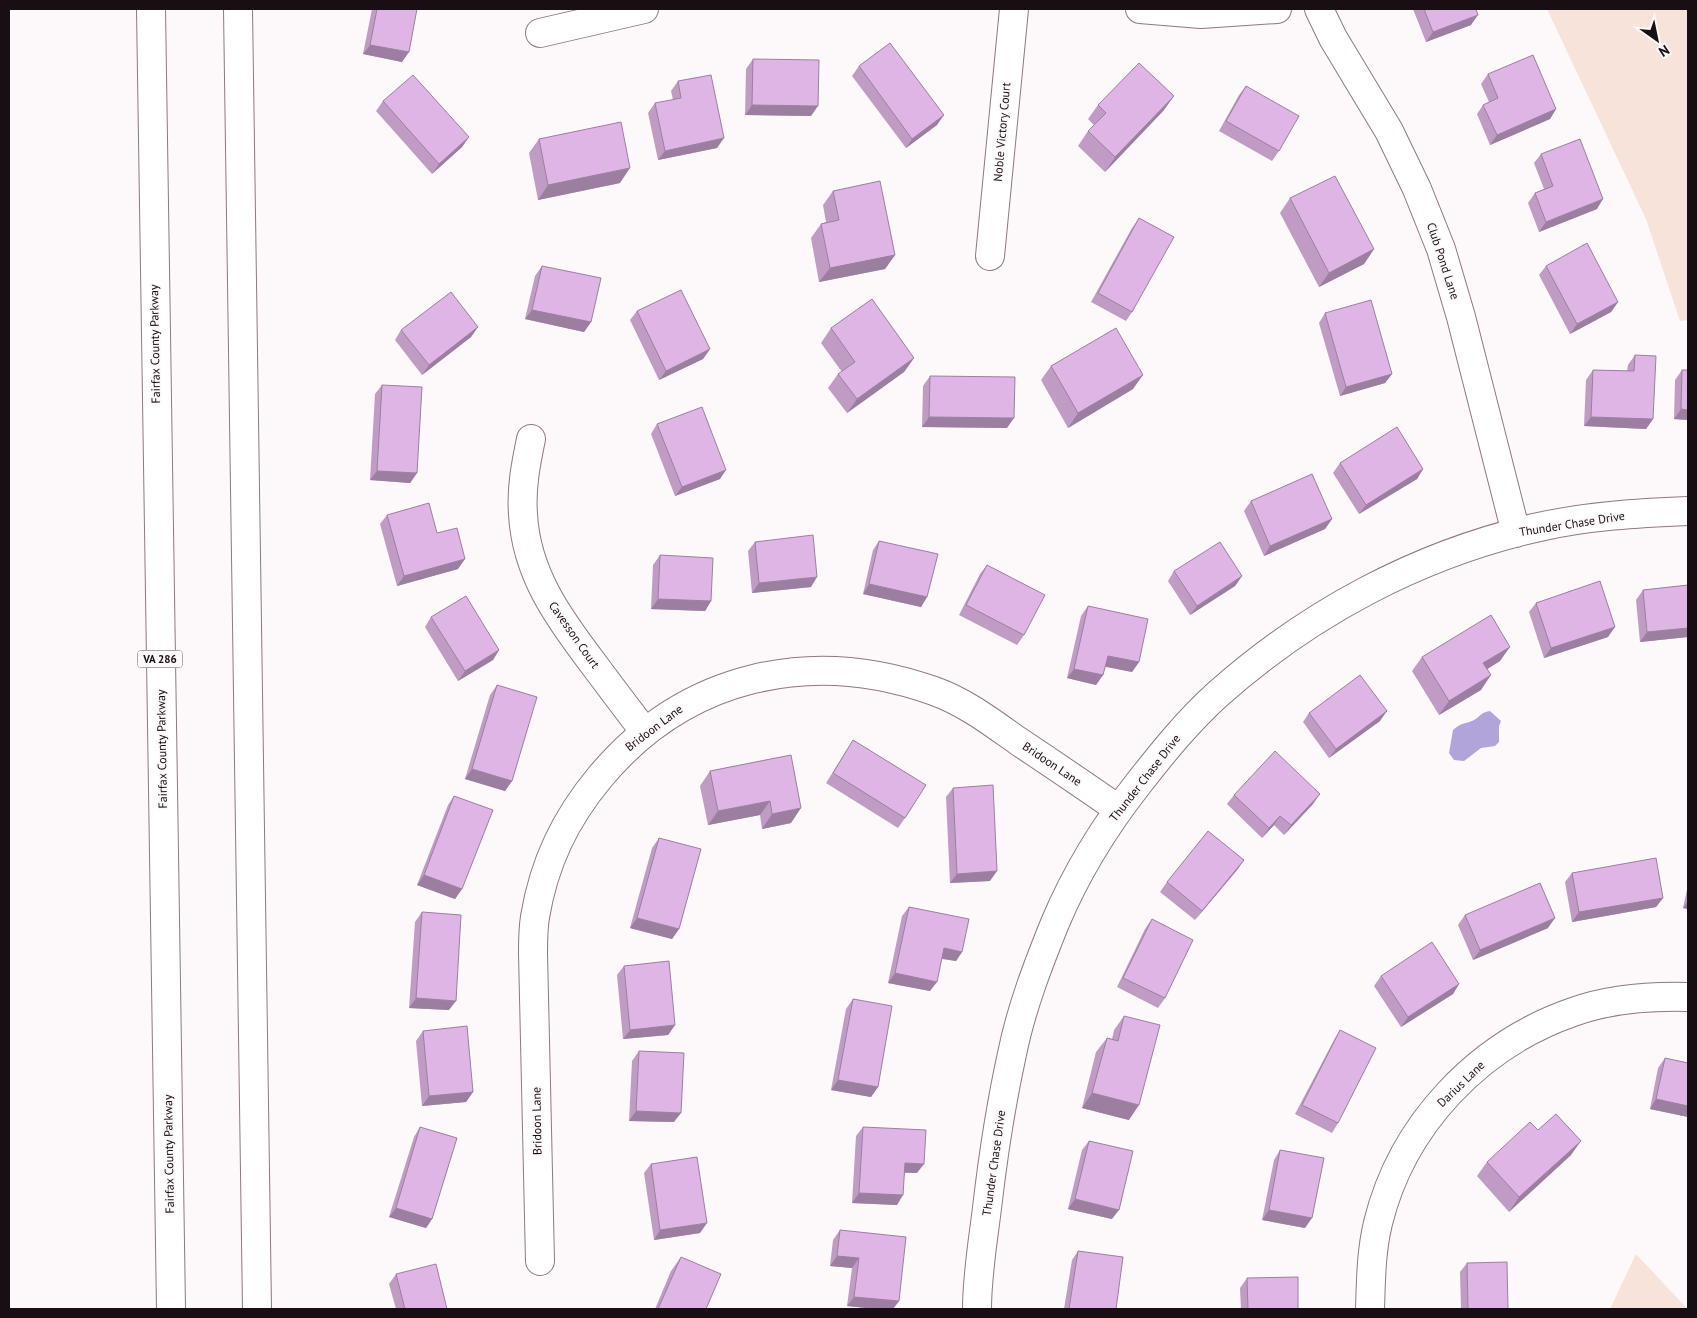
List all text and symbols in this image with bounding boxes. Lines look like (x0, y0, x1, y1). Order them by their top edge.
north arrow (1632, 15, 1682, 65)
text: N (1655, 41, 1673, 61)
street label: Noble Victory Court (990, 82, 1013, 182)
street label: Club Pond Lane (1424, 220, 1463, 301)
street label: Fairfax County Parkway (146, 284, 163, 404)
street label: Thunder Chase Drive (1518, 508, 1626, 539)
street label: Cavesson Court (546, 598, 603, 671)
road number: VA 286 (138, 651, 182, 668)
street label: Fairfax County Parkway (153, 689, 170, 809)
street label: Bridoon Lane (622, 701, 685, 754)
street label: Thunder Chase Drive (1106, 731, 1183, 824)
street label: Bridoon Lane (1020, 738, 1085, 789)
street label: Darius Lane (1434, 1057, 1488, 1110)
street label: Bridoon Lane (528, 1087, 545, 1155)
street label: Fairfax County Parkway (160, 1094, 177, 1214)
street label: Thunder Chase Drive (979, 1109, 1008, 1217)

